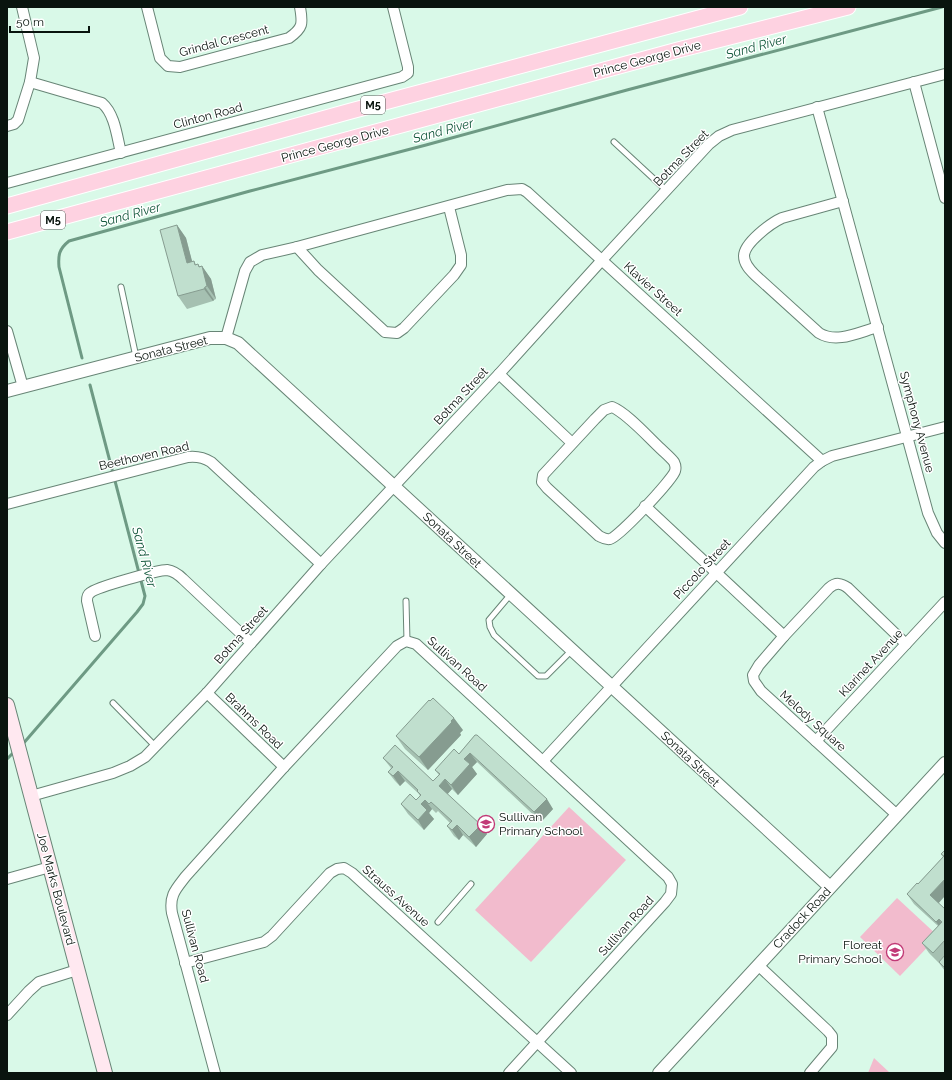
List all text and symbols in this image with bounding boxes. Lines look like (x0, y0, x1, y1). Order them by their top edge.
scale bar (10, 8, 89, 34)
text: 50 m (16, 15, 44, 29)
street label: Grindal Crescent (178, 22, 270, 60)
water label: Sand River (723, 31, 789, 62)
street label: Prince George Drive (592, 38, 702, 80)
road number: M5 (361, 96, 385, 114)
street label: Clinton Road (172, 100, 244, 132)
water label: Sand River (410, 115, 476, 146)
street label: Prince George Drive (280, 123, 390, 165)
street label: Botma Street (651, 127, 711, 189)
water label: Sand River (97, 199, 163, 230)
road number: M5 (41, 211, 65, 229)
street label: Klavier Street (621, 259, 685, 319)
street label: Sonata Street (133, 333, 209, 365)
street label: Botma Street (431, 365, 491, 427)
street label: Symphony Avenue (897, 370, 937, 474)
street label: Beethoven Road (98, 439, 190, 473)
street label: Sonata Street (420, 509, 484, 571)
water label: Sand River (129, 524, 160, 590)
street label: Piccolo Street (671, 536, 733, 602)
street label: Botma Street (211, 603, 271, 667)
street label: Klarinet Avenue (836, 626, 906, 700)
street label: Sullivan Road (424, 634, 490, 694)
street label: Melody Square (777, 688, 849, 754)
street label: Brahms Road (222, 690, 286, 752)
street label: Sonata Street (658, 728, 722, 790)
place label: Sullivan Primary School (499, 810, 583, 838)
school or university icon: Sullivan Primary School (476, 814, 496, 834)
street label: Joe Marks Boulevard (34, 831, 78, 947)
street label: Strauss Avenue (360, 862, 432, 930)
street label: Cradock Road (770, 885, 834, 951)
street label: Sullivan Road (596, 893, 656, 959)
street label: Sullivan Road (179, 908, 211, 984)
place label: Floreat Primary School (798, 938, 883, 966)
school or university icon: Floreat Primary School (885, 942, 905, 962)

